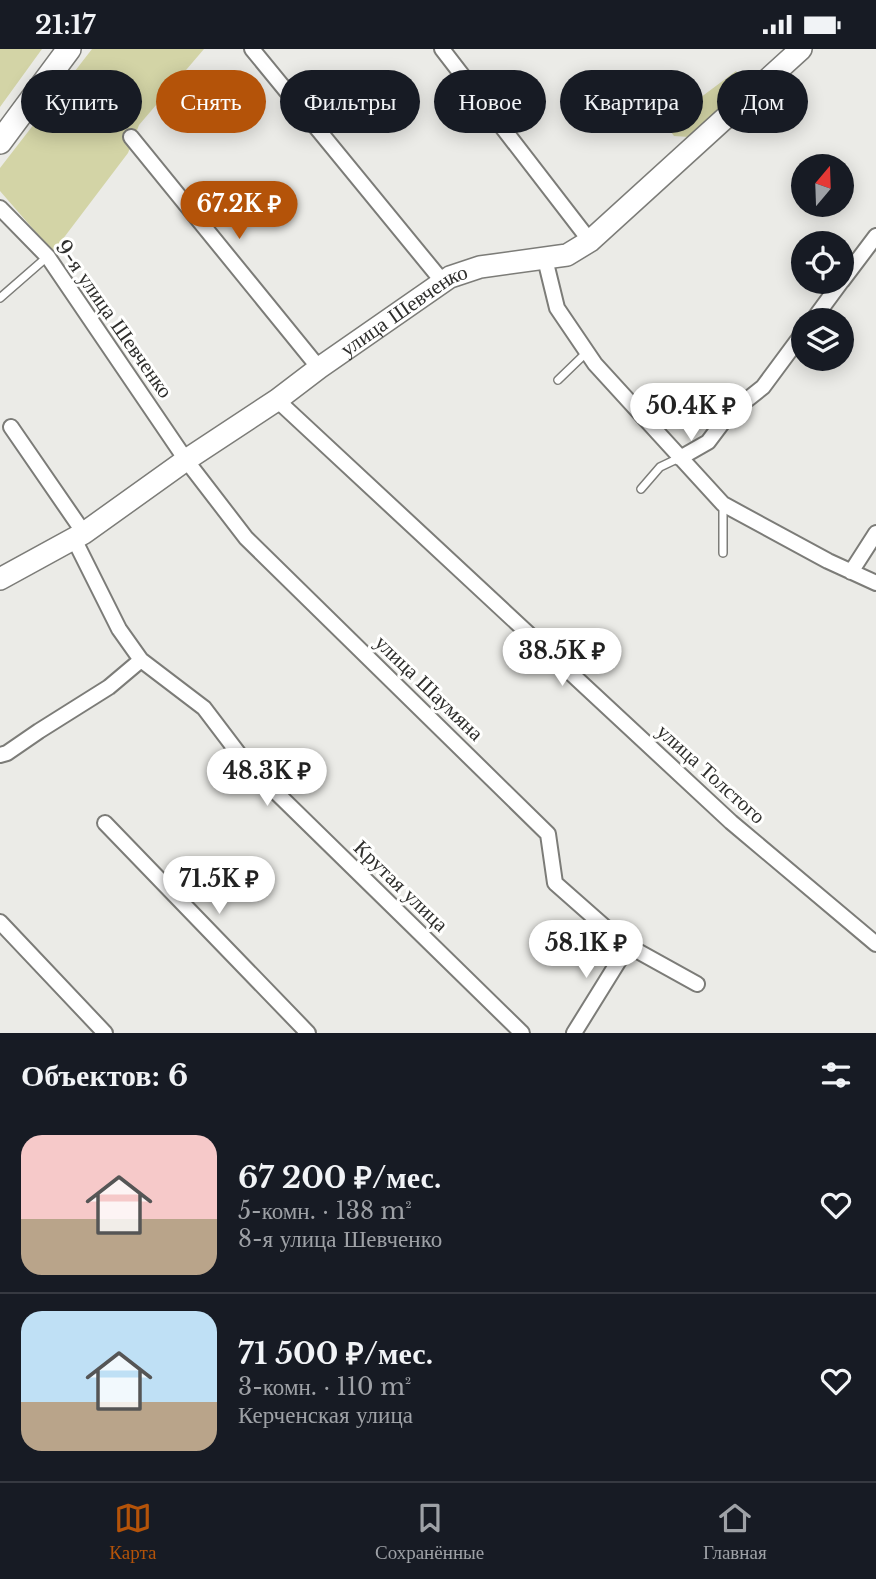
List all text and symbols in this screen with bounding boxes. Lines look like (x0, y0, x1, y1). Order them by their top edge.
text: 21:17 (35, 9, 95, 41)
chip: Купить (21, 70, 142, 133)
chip: Снять (156, 70, 266, 133)
chip: Фильтры (280, 70, 420, 133)
chip: Новое (434, 70, 546, 133)
chip: Квартира (560, 70, 703, 133)
chip: Дом (717, 70, 808, 133)
north arrow (791, 154, 854, 217)
map controls (791, 154, 854, 371)
pin: 67.2K ₽ (174, 181, 304, 241)
text: 67.2K ₽ (197, 190, 281, 218)
button: locate (791, 231, 854, 294)
street label: 9-я улица Шевченко (50, 235, 178, 403)
street label: улица Шевченко (335, 259, 471, 362)
button: layers (791, 308, 854, 371)
pin: 50.4K ₽ (626, 383, 756, 443)
text: 50.4K ₽ (646, 392, 736, 420)
pin: 38.5K ₽ (497, 629, 627, 688)
street label: улица Шаумяна (369, 630, 489, 747)
text: 38.5K ₽ (519, 637, 605, 665)
street label: улица Толстого (651, 718, 771, 830)
pin: 48.3K ₽ (202, 749, 332, 808)
text: 48.3K ₽ (223, 757, 311, 785)
street label: Крутая улица (348, 835, 454, 938)
pin: 71.5K ₽ (154, 857, 284, 916)
text: 71.5K ₽ (179, 865, 259, 893)
pin: 58.1K ₽ (521, 921, 651, 980)
text: 58.1K ₽ (545, 929, 627, 957)
icon: filters (817, 1056, 855, 1094)
text: Объектов: 6 (21, 1057, 188, 1094)
text: 67 200 ₽/мес. (238, 1159, 442, 1196)
icon: home (77, 1163, 161, 1247)
icon: heart (817, 1186, 855, 1224)
text: 5-комн. · 138 m² (238, 1197, 412, 1225)
text: 8-я улица Шевченко (238, 1225, 442, 1253)
text: 71 500 ₽/мес. (238, 1335, 433, 1372)
icon: home (77, 1339, 161, 1423)
icon: heart (817, 1362, 855, 1400)
text: 3-комн. · 110 m² (238, 1373, 411, 1401)
text: Керченская улица (238, 1401, 413, 1429)
tab: Карта (109, 1499, 156, 1564)
tab: Сохранённые (375, 1499, 484, 1564)
tab: Главная (703, 1499, 767, 1564)

